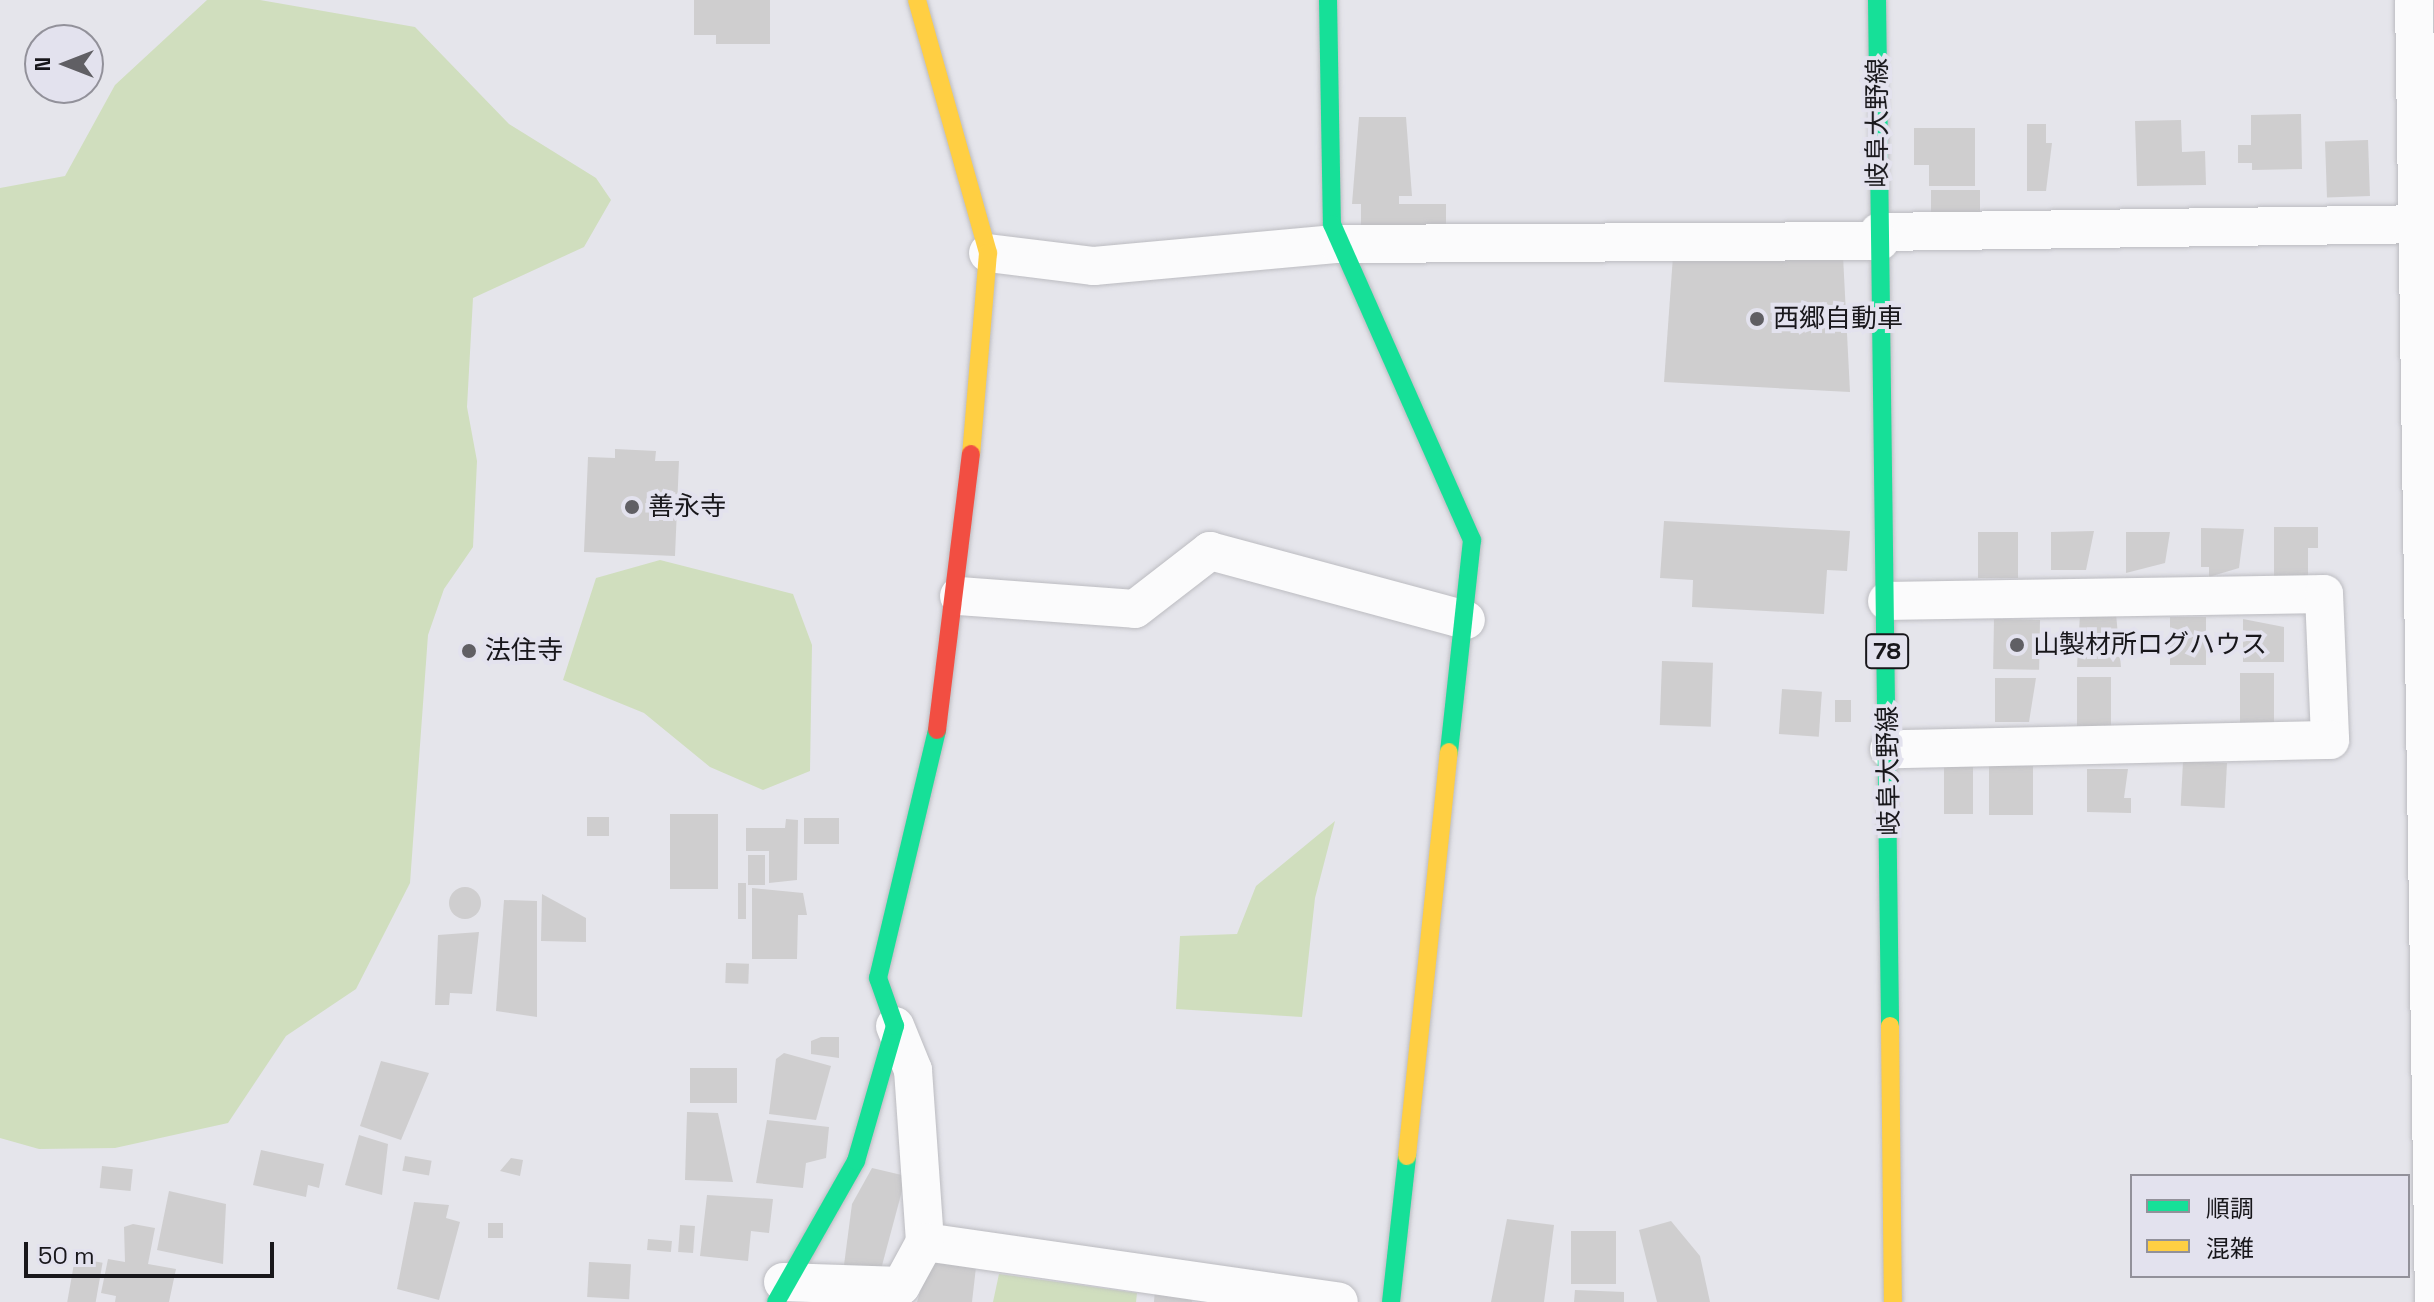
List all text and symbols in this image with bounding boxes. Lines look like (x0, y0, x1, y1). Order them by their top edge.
north arrow (24, 24, 104, 104)
text: N (28, 57, 56, 71)
street label: 岐阜大野線 (1862, 58, 1894, 188)
place label: 西郷自動車 (1773, 303, 1903, 335)
marker: 西郷自動車 (1748, 310, 1766, 328)
place label: 善永寺 (648, 491, 726, 523)
marker: 善永寺 (623, 498, 641, 516)
place label: 山製材所ログハウス (2033, 629, 2267, 661)
road number: 78 (1865, 631, 1909, 671)
place label: 法住寺 (485, 635, 563, 667)
marker: 山製材所ログハウス (2008, 636, 2026, 654)
marker: 法住寺 (460, 642, 478, 660)
street label: 岐阜大野線 (1872, 706, 1906, 836)
legend (2130, 1174, 2410, 1278)
text: 順調 (2206, 1193, 2254, 1224)
scale bar (28, 1226, 278, 1276)
text: 混雑 (2206, 1233, 2254, 1264)
text: 50 m (38, 1240, 95, 1271)

